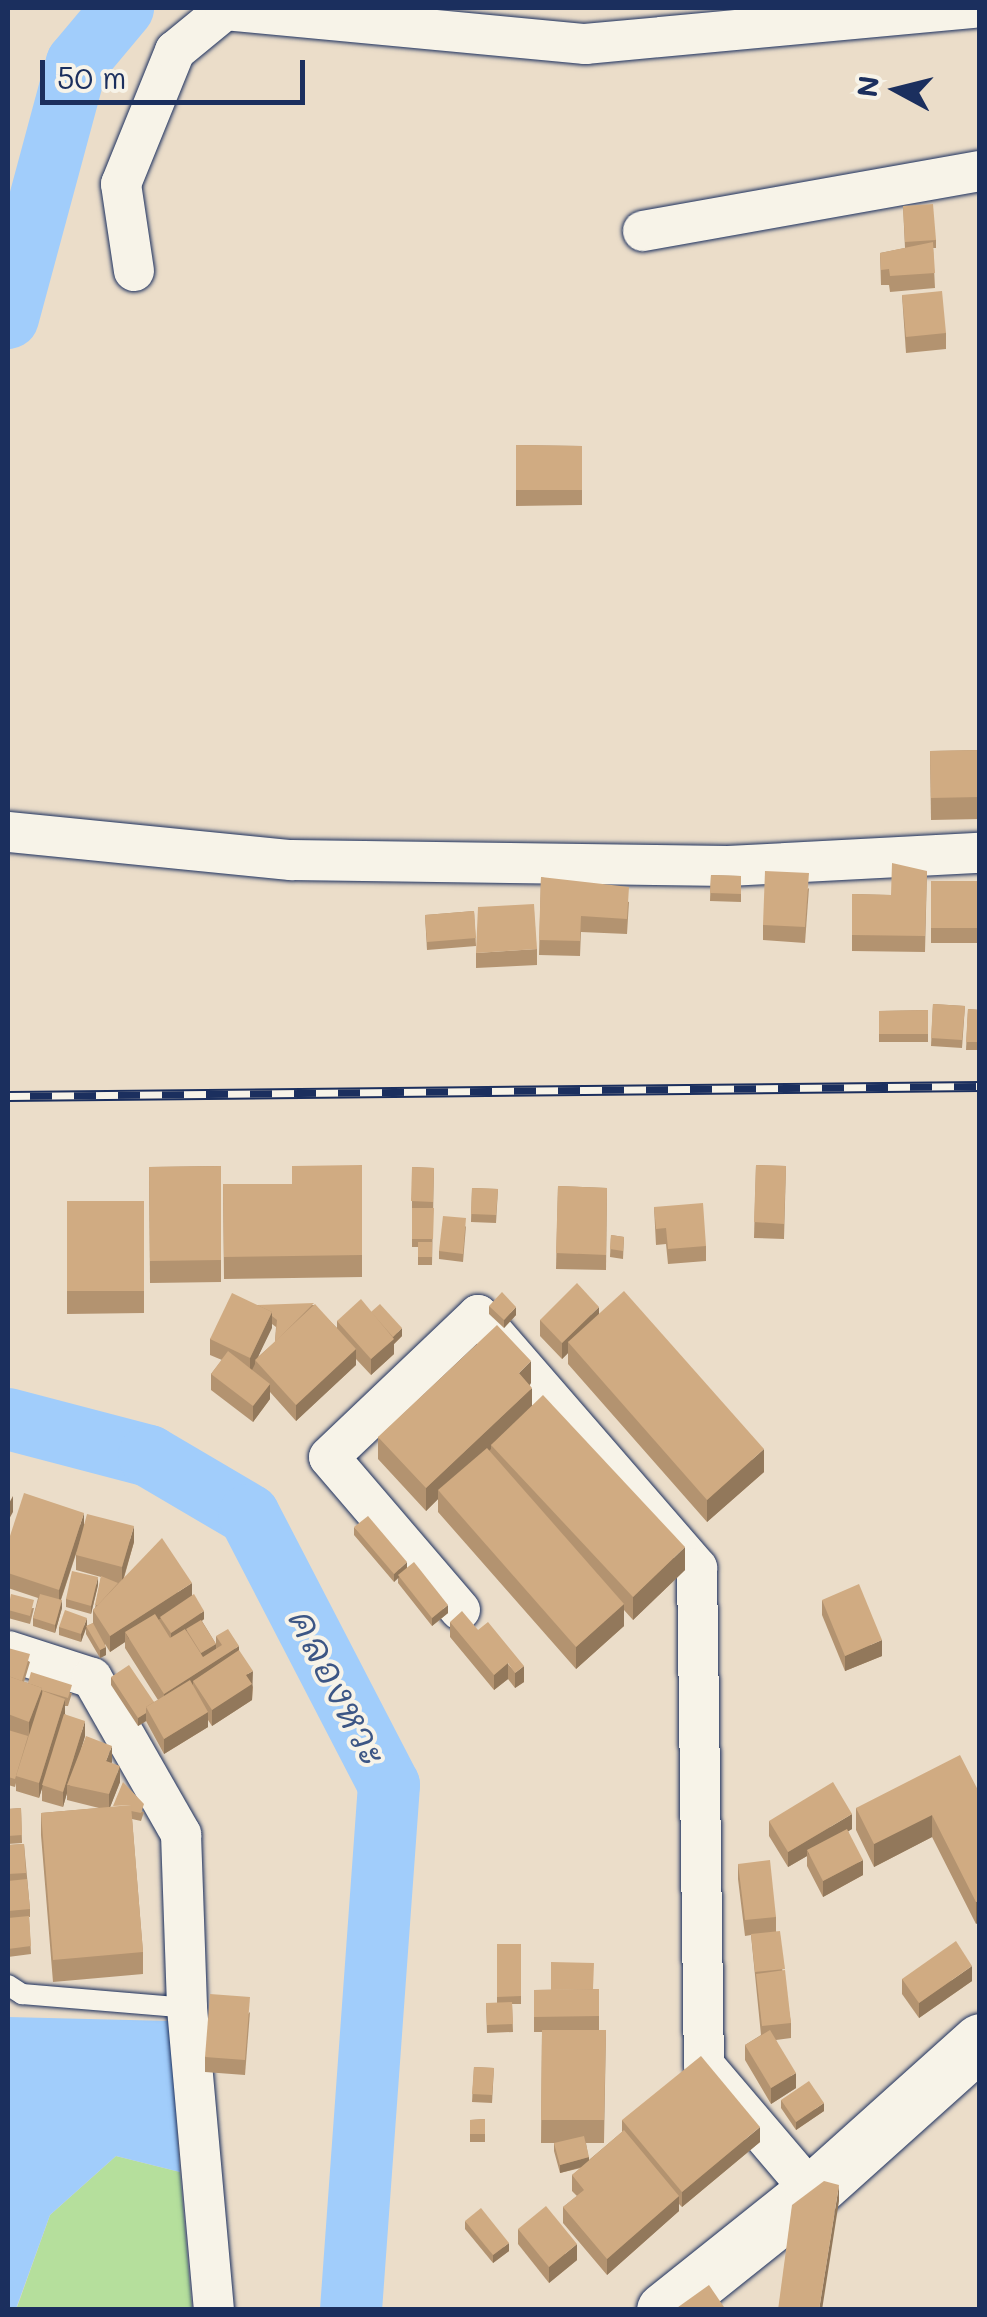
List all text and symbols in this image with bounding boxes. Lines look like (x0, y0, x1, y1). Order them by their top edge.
scale bar (45, 40, 310, 102)
north arrow (847, 40, 947, 140)
text: 50 m (57, 57, 127, 97)
text: N (848, 74, 886, 99)
water label: คลองหวะ (279, 1601, 397, 1773)

